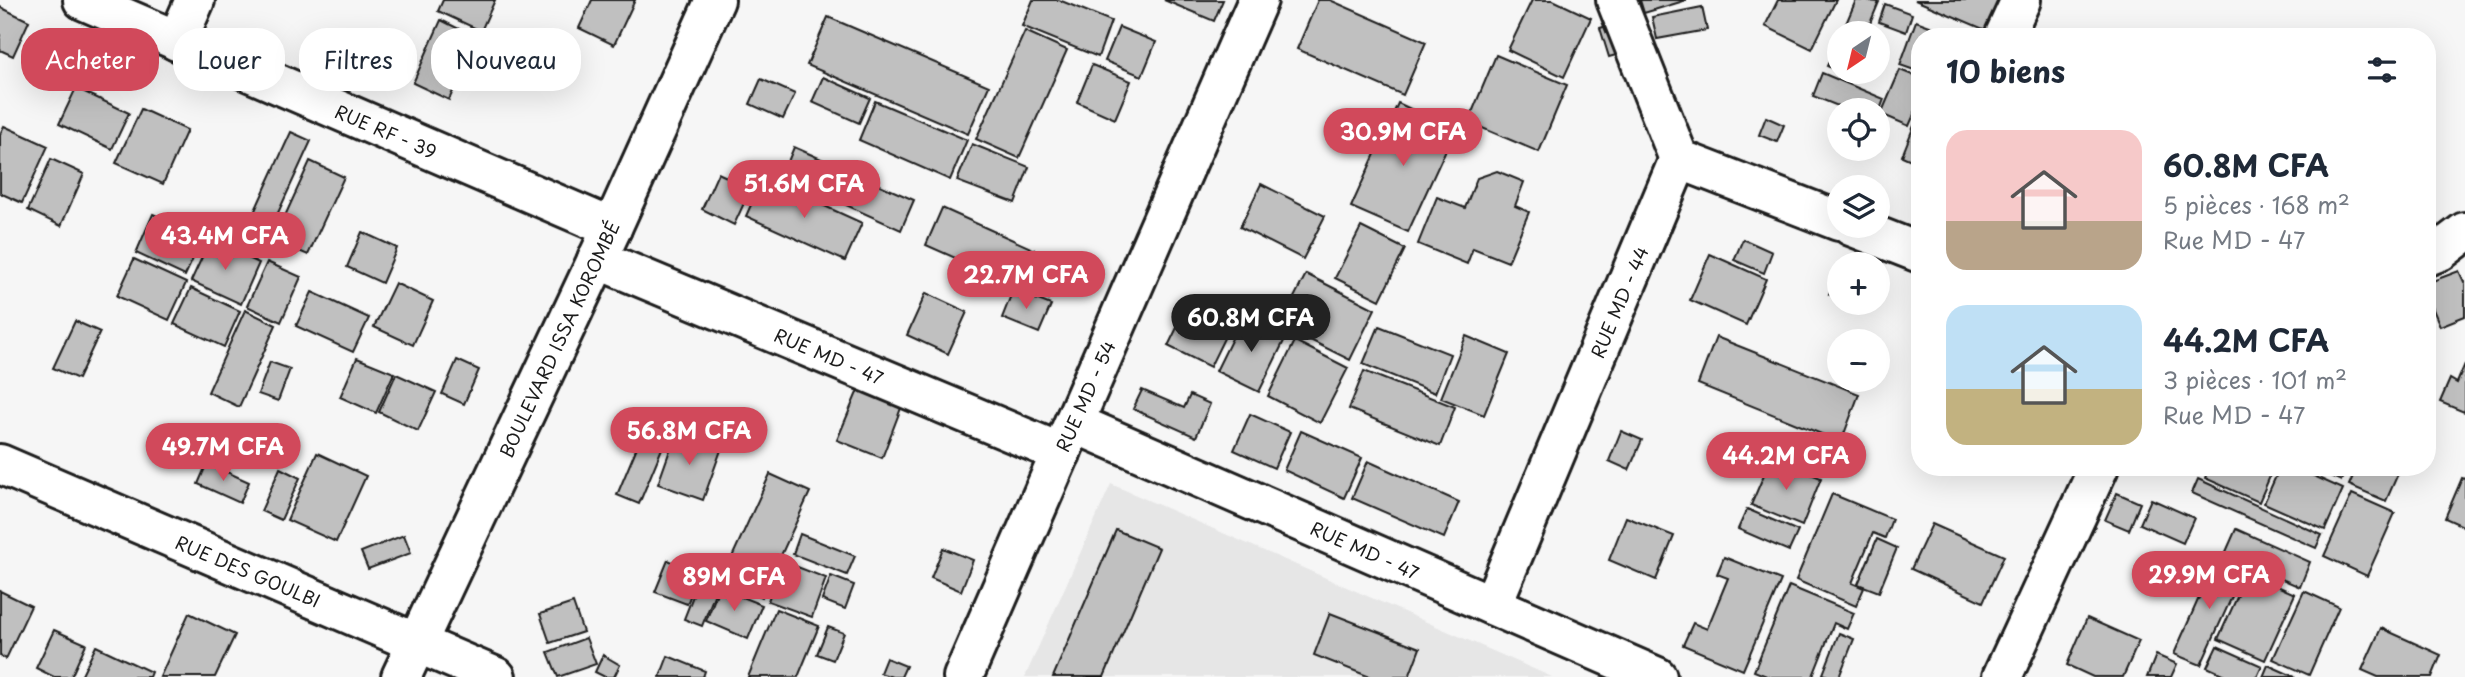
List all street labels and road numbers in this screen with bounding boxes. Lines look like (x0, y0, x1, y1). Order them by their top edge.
street label: RUE RF - 39 (331, 97, 441, 165)
street label: BOULEVARD ISSA KOROMBÉ (492, 216, 626, 462)
street label: RUE MD - 44 (1583, 242, 1655, 362)
street label: RUE MD - 47 (770, 321, 888, 391)
street label: RUE MD - 54 (1048, 336, 1122, 456)
street label: RUE MD - 47 (1306, 514, 1424, 586)
street label: RUE DES GOULBI (171, 528, 325, 614)

